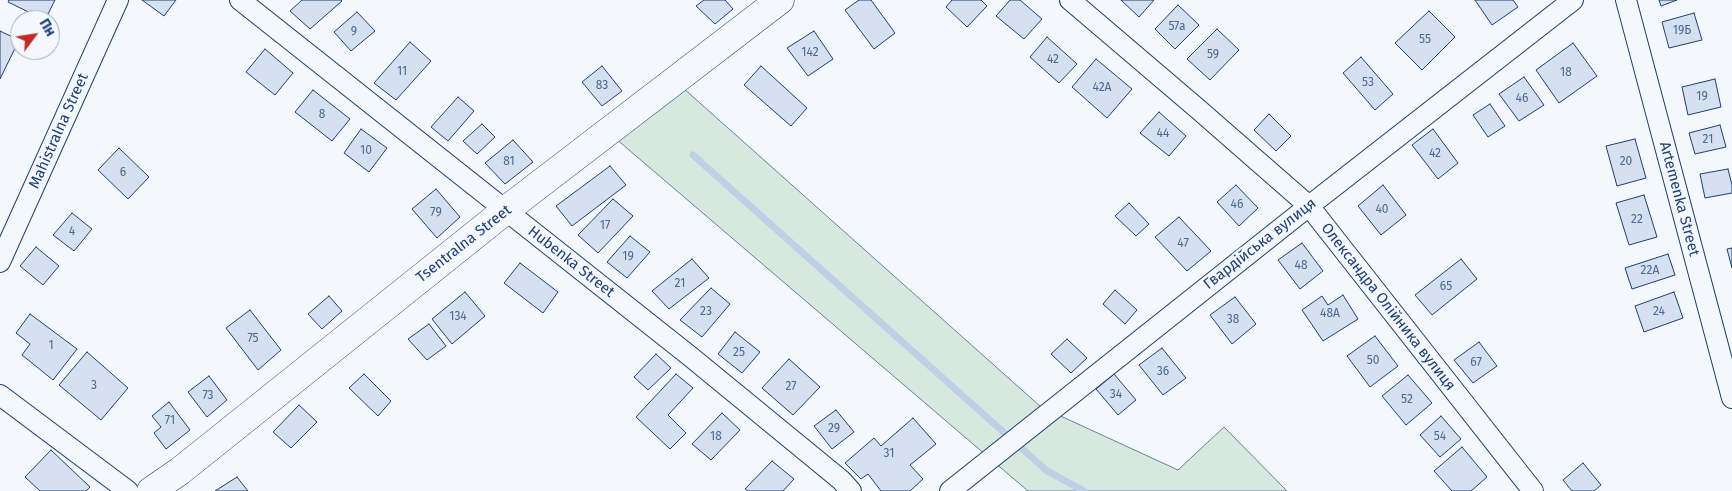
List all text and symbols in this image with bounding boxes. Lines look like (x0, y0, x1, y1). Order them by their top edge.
north arrow (10, 10, 60, 60)
text: Пн (36, 16, 59, 39)
house number: 57а (1168, 20, 1186, 34)
house number: 19Б (1673, 24, 1691, 38)
house number: 9 (351, 25, 357, 39)
house number: 55 (1419, 33, 1431, 47)
house number: 142 (801, 46, 819, 60)
house number: 59 (1207, 48, 1219, 62)
house number: 42 (1047, 53, 1059, 67)
house number: 11 (397, 65, 407, 79)
house number: 18 (1560, 66, 1572, 80)
street label: Mahistralna Street (25, 70, 93, 192)
house number: 53 (1362, 76, 1374, 90)
house number: 83 (596, 79, 608, 93)
house number: 42А (1093, 81, 1111, 95)
house number: 19 (1696, 90, 1708, 104)
house number: 46 (1516, 92, 1528, 106)
house number: 8 (319, 108, 325, 122)
house number: 44 (1157, 127, 1169, 141)
house number: 21 (1703, 133, 1713, 147)
street label: Artemenka Street (1655, 140, 1703, 258)
house number: 10 (360, 144, 372, 158)
house number: 42 (1429, 147, 1441, 161)
house number: 81 (503, 155, 515, 169)
house number: 20 (1620, 155, 1632, 169)
house number: 6 (120, 166, 126, 180)
street label: Гвардійська вулиця (1200, 194, 1320, 294)
house number: 46 (1231, 198, 1243, 212)
street label: Tsentralna Street (413, 201, 515, 287)
house number: 40 (1375, 203, 1389, 217)
house number: 79 (430, 206, 442, 220)
house number: 22 (1631, 213, 1643, 227)
house number: 17 (600, 219, 610, 233)
street label: Олександра Олійника вулиця (1317, 220, 1459, 394)
street label: Hubenka Street (524, 223, 618, 301)
house number: 4 (69, 225, 75, 239)
house number: 47 (1177, 237, 1189, 251)
house number: 19 (622, 250, 634, 264)
house number: 48 (1295, 259, 1307, 273)
house number: 22А (1641, 264, 1659, 278)
house number: 21 (675, 277, 685, 291)
house number: 65 (1440, 280, 1452, 294)
house number: 23 (700, 305, 712, 319)
house number: 24 (1653, 305, 1665, 319)
house number: 48А (1320, 307, 1340, 321)
house number: 134 (449, 310, 467, 324)
house number: 38 (1227, 313, 1239, 327)
house number: 75 (247, 332, 259, 346)
house number: 1 (48, 339, 54, 353)
house number: 25 (733, 346, 745, 360)
house number: 50 (1367, 354, 1379, 368)
house number: 67 (1470, 356, 1482, 370)
house number: 36 (1157, 365, 1169, 379)
house number: 3 (91, 379, 97, 393)
house number: 27 (785, 380, 797, 394)
house number: 34 (1110, 388, 1122, 402)
house number: 73 (202, 389, 214, 403)
house number: 52 (1401, 393, 1413, 407)
house number: 71 (165, 414, 175, 428)
house number: 29 (828, 422, 840, 436)
house number: 18 (710, 430, 722, 444)
house number: 54 (1434, 430, 1446, 444)
house number: 31 (884, 447, 894, 461)

